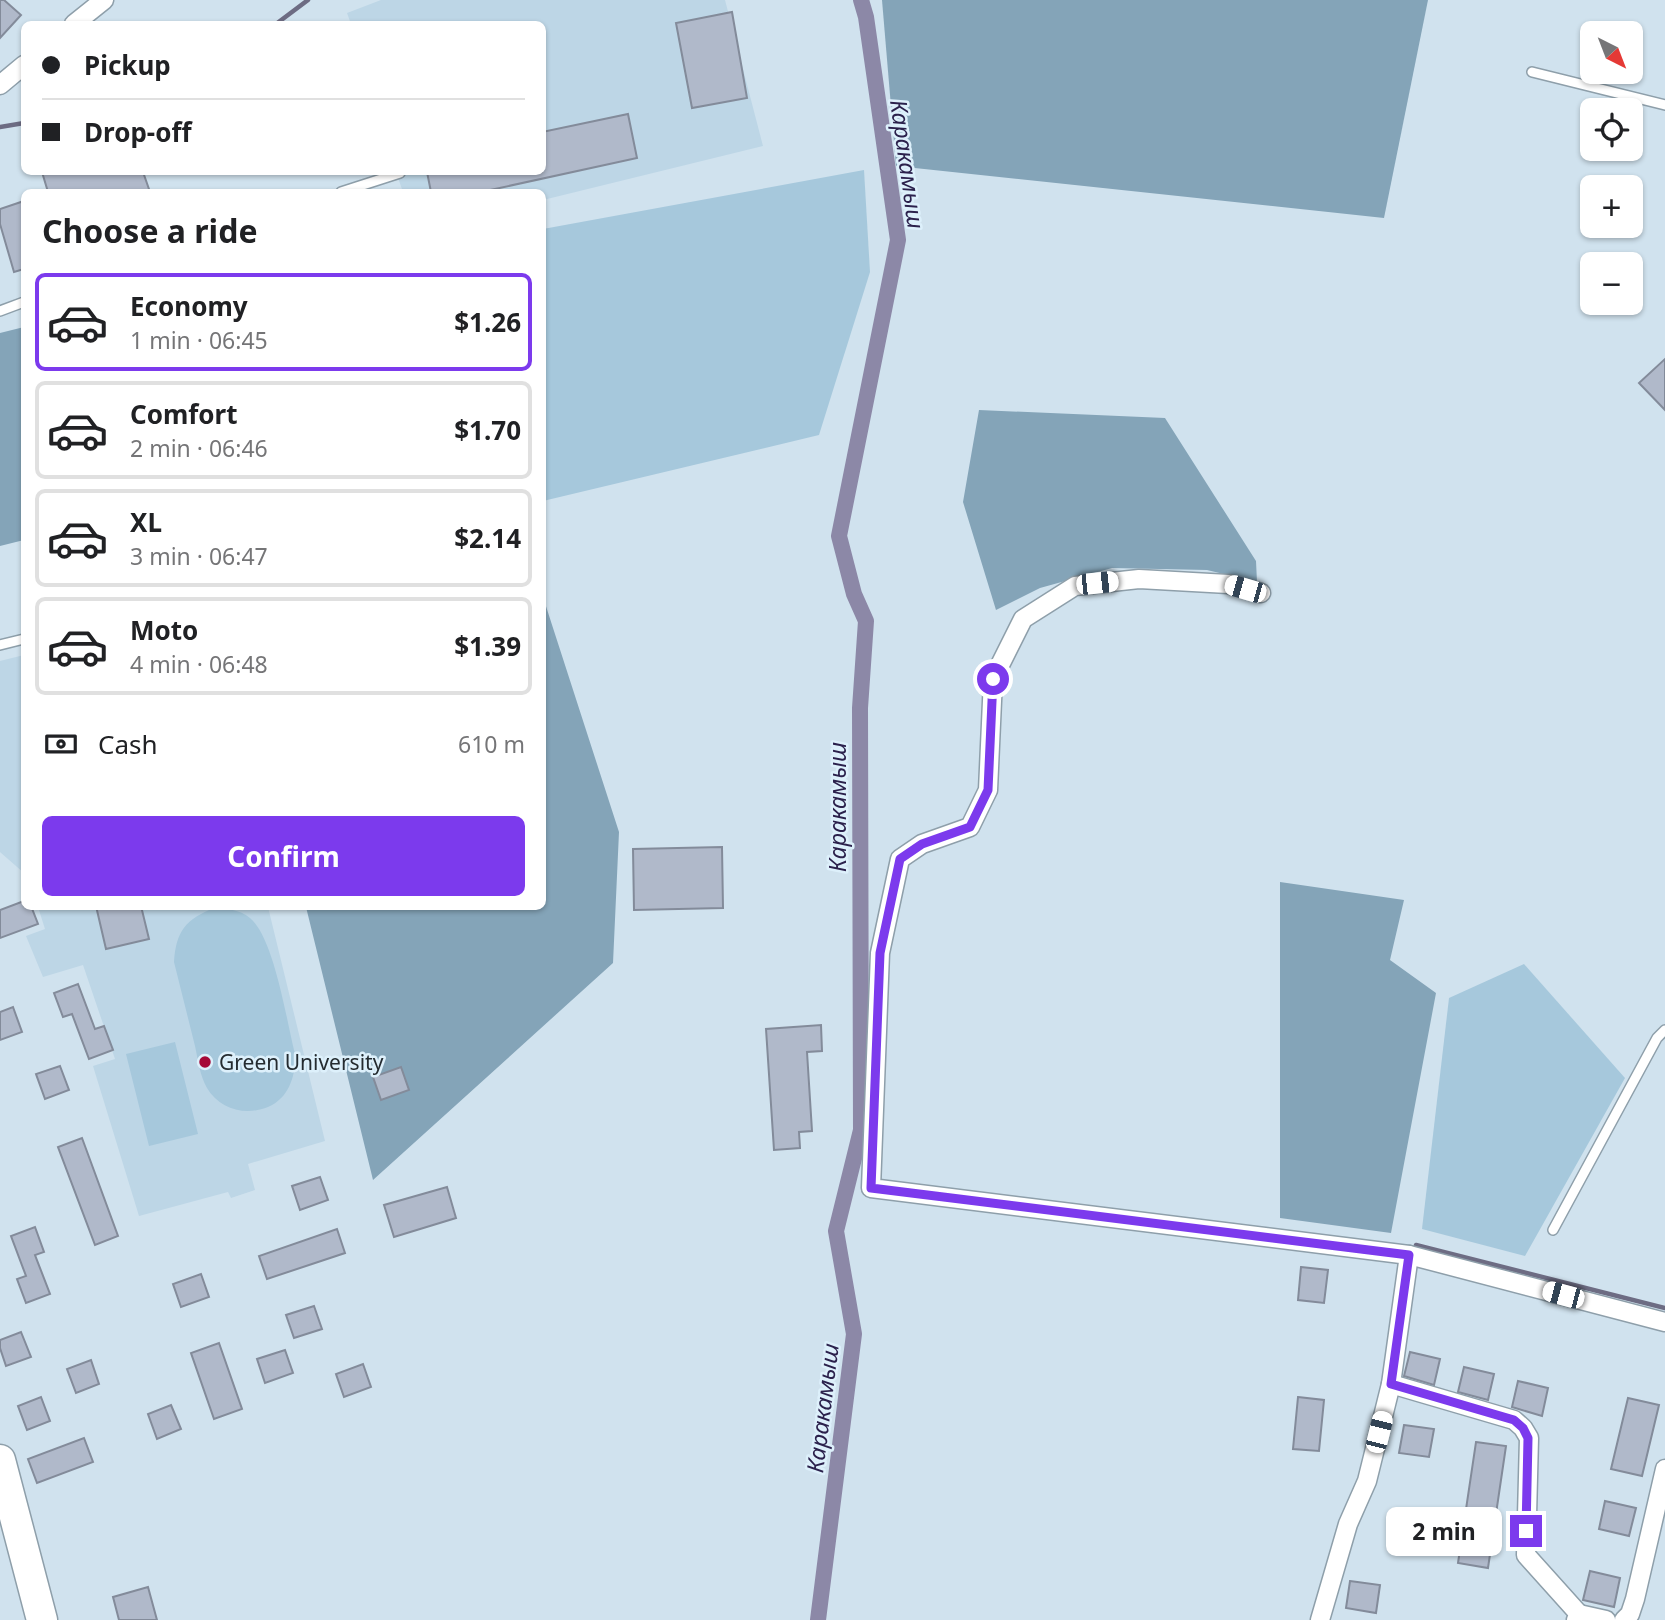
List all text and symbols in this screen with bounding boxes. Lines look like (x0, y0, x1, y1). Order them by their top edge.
north arrow (1580, 21, 1643, 84)
map controls (1580, 21, 1643, 315)
text: Pickup (84, 47, 171, 83)
water label: Каракамыш (883, 97, 933, 231)
button: locate (1580, 98, 1643, 161)
text: Drop-off (84, 114, 191, 150)
button: + (1580, 175, 1643, 238)
text: Choose a ride (42, 209, 258, 252)
button: − (1580, 252, 1643, 315)
text: Economy (130, 288, 248, 324)
icon: car (46, 291, 109, 354)
text: $1.26 (454, 304, 521, 340)
text: 1 min · 06:45 (130, 324, 268, 356)
text: Comfort (130, 396, 238, 432)
icon: car (46, 399, 109, 462)
text: $1.70 (454, 412, 521, 448)
text: 2 min · 06:46 (130, 432, 268, 464)
text: XL (130, 504, 162, 540)
icon: car (46, 507, 109, 570)
text: $2.14 (454, 520, 521, 556)
text: 3 min · 06:47 (130, 540, 268, 572)
car (1076, 570, 1119, 596)
car (1222, 573, 1269, 605)
text: Moto (130, 612, 198, 648)
icon: car (46, 615, 109, 678)
text: $1.39 (454, 628, 521, 664)
text: 4 min · 06:48 (130, 648, 268, 680)
route start (977, 663, 1009, 695)
icon: cash (42, 725, 80, 763)
text: Cash (98, 726, 158, 762)
text: 610 m (458, 728, 525, 760)
water label: Каракамыш (821, 742, 853, 872)
button: Confirm (42, 816, 525, 896)
place label: Green University (219, 1048, 384, 1076)
marker: Green University (197, 1054, 213, 1070)
car (1540, 1279, 1587, 1311)
water label: Каракамыш (798, 1341, 846, 1474)
car (1364, 1409, 1395, 1455)
callout: 2 min (1386, 1506, 1502, 1556)
text: 2 min (1412, 1515, 1476, 1547)
route end (1510, 1515, 1542, 1547)

